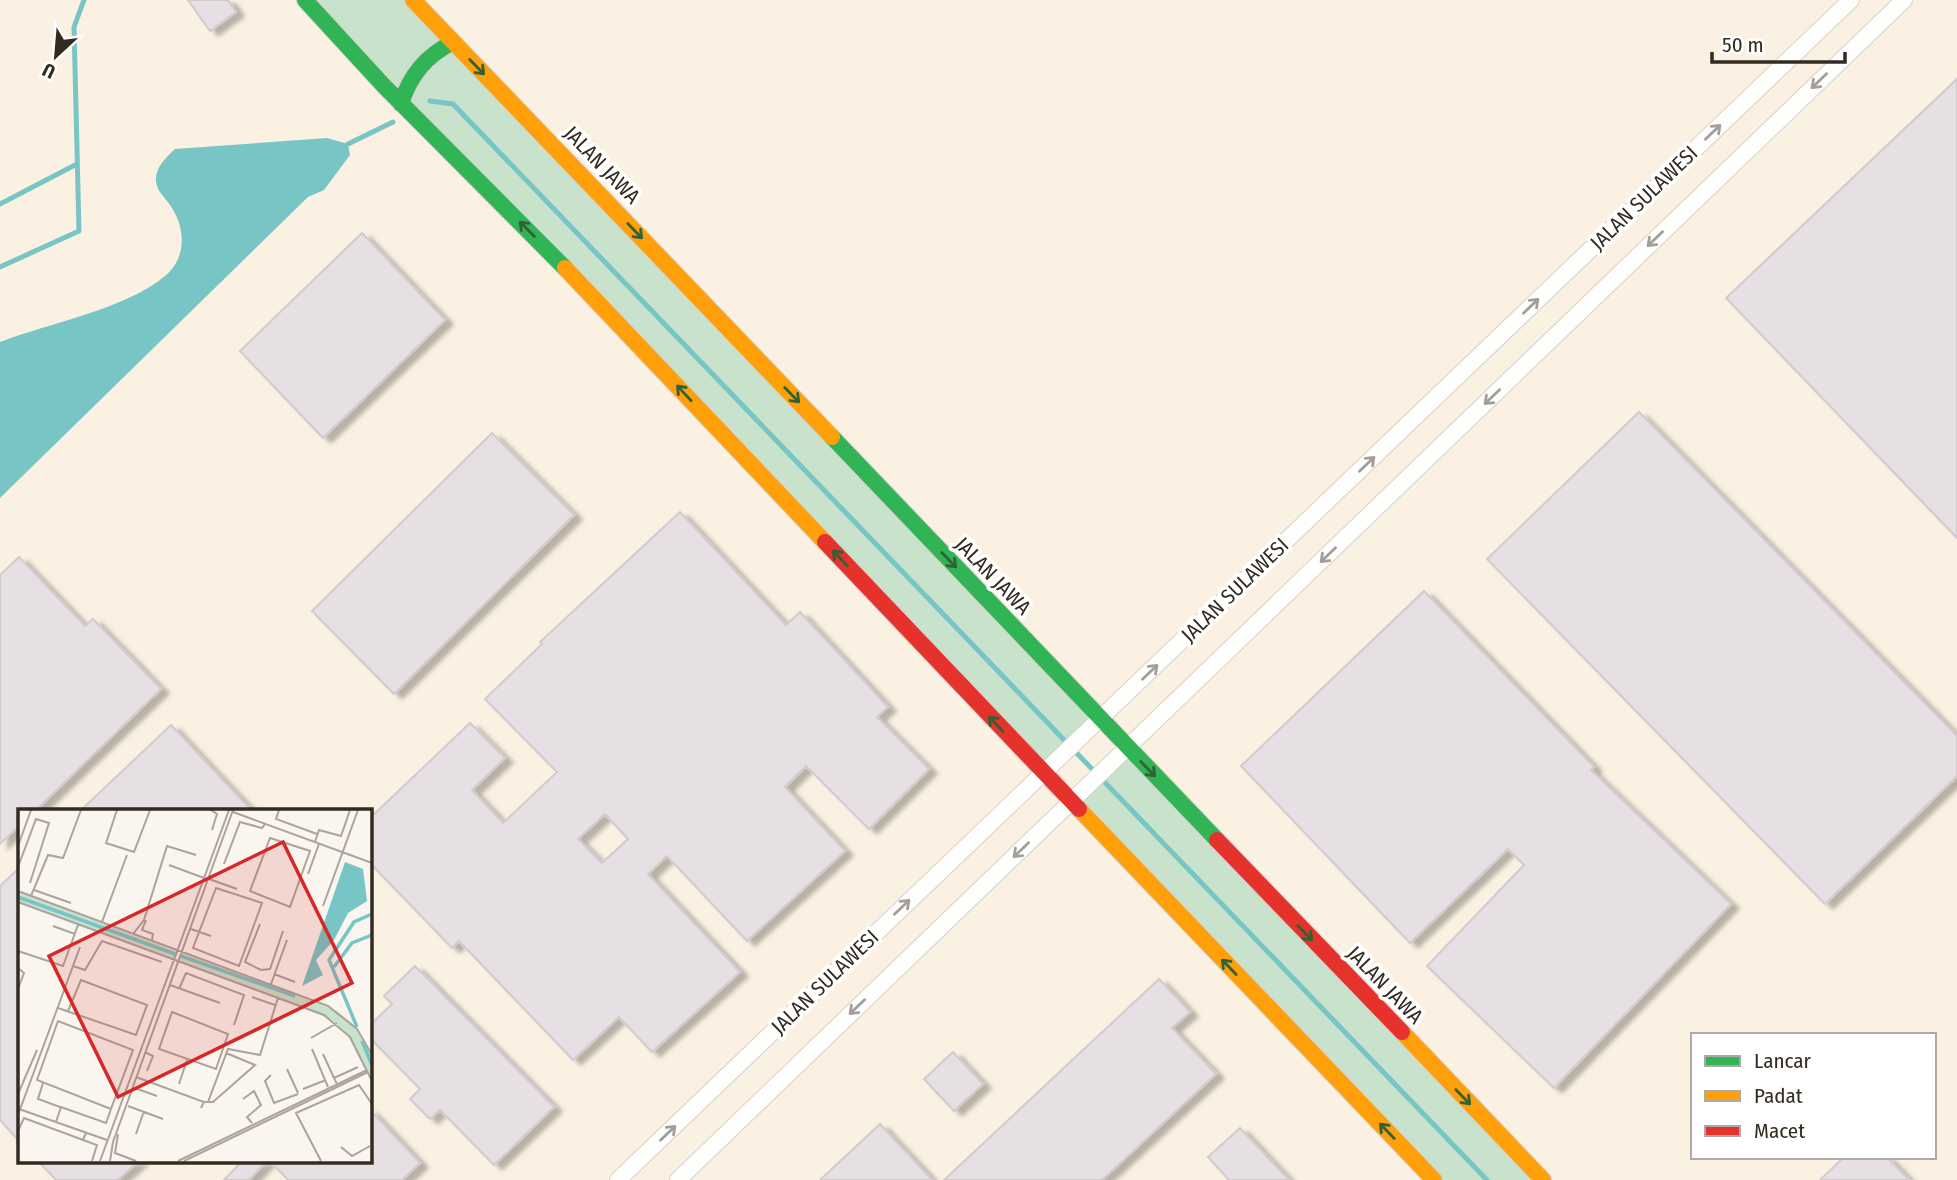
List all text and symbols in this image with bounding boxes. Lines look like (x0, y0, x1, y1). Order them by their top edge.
north arrow (21, 21, 91, 91)
scale bar (1712, 21, 1845, 65)
text: 50 m (1722, 32, 1764, 58)
text: U (39, 58, 59, 84)
one-way arrow (469, 58, 486, 75)
one-way arrow (1811, 73, 1828, 90)
street label: JALAN JAWA (558, 121, 646, 209)
one-way arrow (1704, 123, 1721, 140)
street label: JALAN SULAWESI (1585, 140, 1703, 256)
one-way arrow (518, 220, 535, 237)
one-way arrow (626, 222, 643, 239)
one-way arrow (1647, 231, 1664, 248)
one-way arrow (1522, 298, 1539, 315)
one-way arrow (676, 385, 693, 402)
one-way arrow (783, 387, 800, 404)
one-way arrow (1483, 388, 1500, 405)
one-way arrow (1358, 455, 1375, 472)
street label: JALAN JAWA (949, 532, 1037, 620)
street label: JALAN SULAWESI (1176, 532, 1294, 648)
one-way arrow (1320, 546, 1337, 563)
one-way arrow (832, 550, 849, 567)
one-way arrow (940, 551, 957, 568)
one-way arrow (1141, 663, 1158, 680)
one-way arrow (988, 716, 1005, 733)
one-way arrow (1139, 760, 1156, 777)
inset map (18, 809, 371, 1162)
one-way arrow (1013, 841, 1030, 858)
one-way arrow (893, 899, 910, 916)
street label: JALAN SULAWESI (766, 924, 884, 1040)
one-way arrow (1297, 924, 1314, 941)
street label: JALAN JAWA (1341, 941, 1429, 1029)
one-way arrow (1221, 959, 1238, 976)
one-way arrow (849, 999, 866, 1016)
legend (1691, 1033, 1936, 1159)
text: Lancar (1754, 1048, 1812, 1074)
text: Padat (1754, 1083, 1803, 1109)
one-way arrow (1454, 1088, 1471, 1105)
text: Macet (1754, 1118, 1805, 1144)
one-way arrow (1379, 1123, 1396, 1140)
one-way arrow (659, 1124, 676, 1141)

